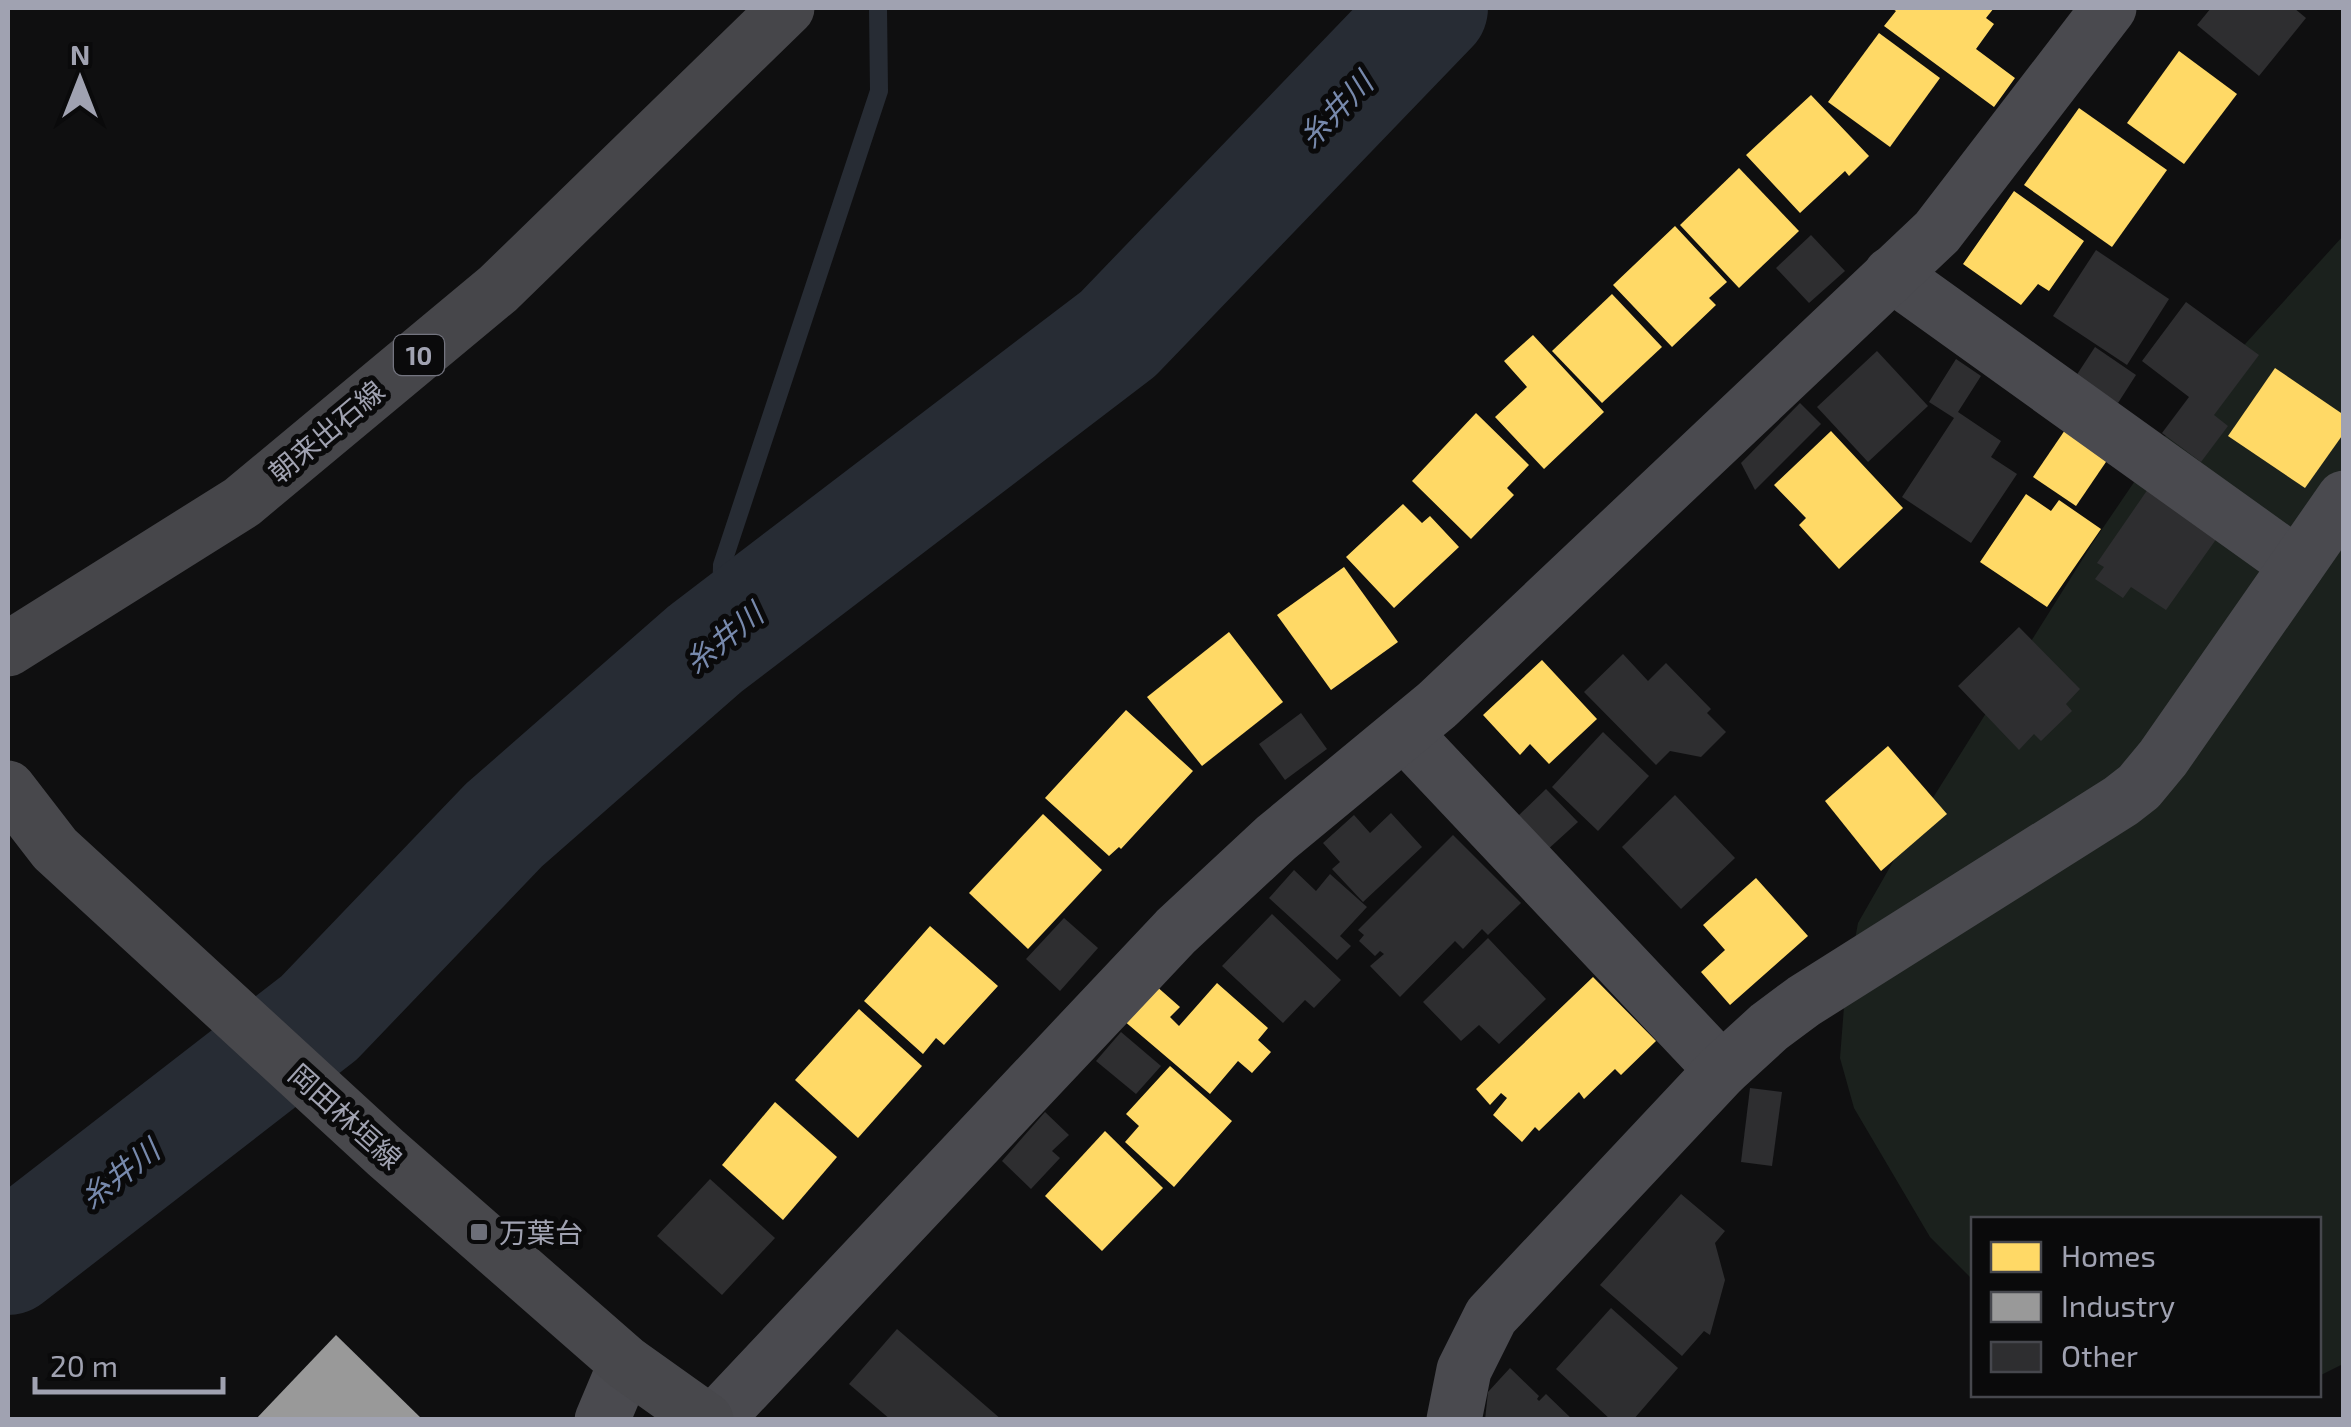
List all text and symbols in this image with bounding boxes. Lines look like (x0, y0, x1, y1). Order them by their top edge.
north arrow (30, 30, 130, 130)
text: N (70, 37, 90, 71)
water label: 糸井川 (1291, 62, 1381, 154)
road number: 10 (394, 335, 444, 375)
street label: 朝来出石線 (261, 373, 391, 489)
water label: 糸井川 (677, 593, 772, 679)
street label: 岡田林垣線 (283, 1057, 409, 1175)
water label: 糸井川 (72, 1129, 168, 1215)
place label: 万葉台 (499, 1215, 583, 1249)
legend (1971, 1217, 2321, 1397)
marker: 万葉台 (468, 1221, 490, 1243)
text: Homes (2061, 1237, 2156, 1273)
text: Industry (2061, 1287, 2175, 1323)
scale bar (35, 1332, 222, 1394)
text: Other (2061, 1337, 2138, 1373)
text: 20 m (50, 1347, 118, 1383)

